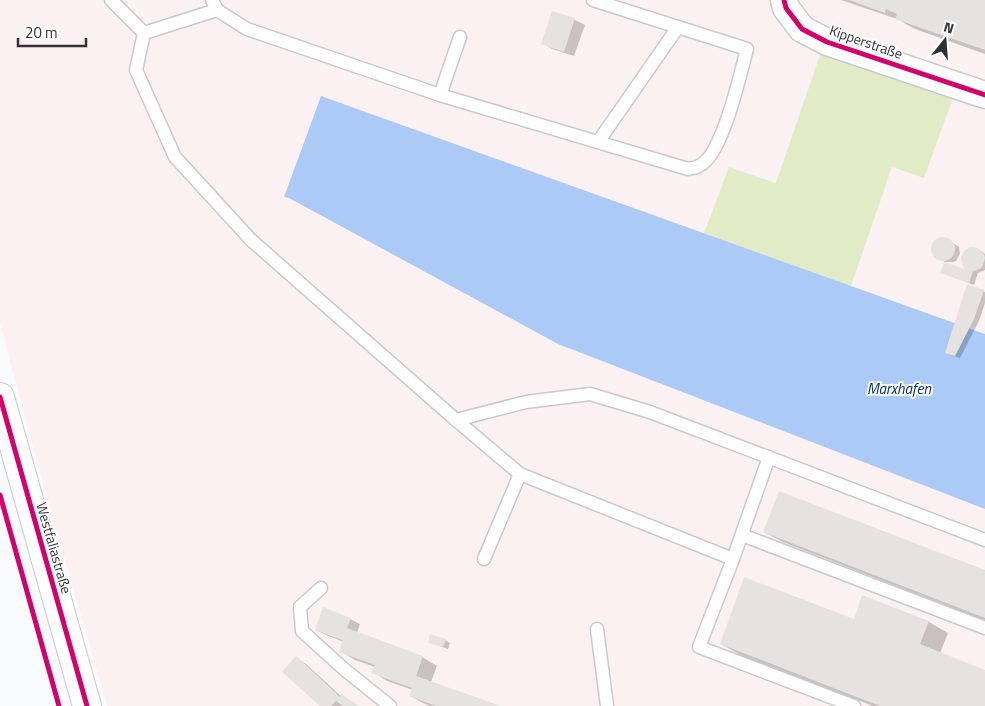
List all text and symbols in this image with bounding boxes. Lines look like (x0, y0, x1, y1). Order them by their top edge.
scale bar (18, 15, 85, 47)
north arrow (920, 15, 970, 65)
text: N (941, 16, 957, 39)
street label: Kipperstraße (827, 19, 906, 64)
text: 20 m (25, 21, 58, 44)
water label: Marxhafen (867, 377, 932, 400)
street label: Westfaliastraße (31, 500, 78, 596)

